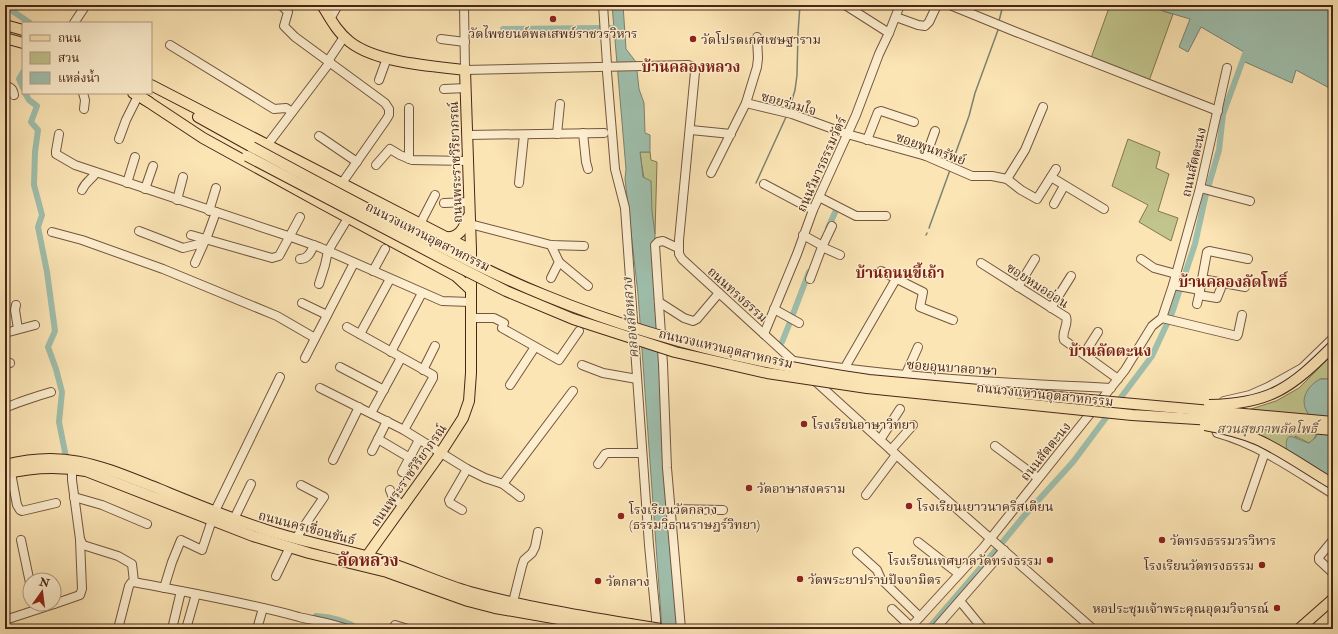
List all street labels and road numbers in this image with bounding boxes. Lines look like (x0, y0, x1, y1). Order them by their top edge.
street label: ซอยร่วมใจ (759, 87, 819, 120)
street label: ถนนพระราชวิริยาภรณ์ (446, 101, 466, 223)
street label: ถนนวิมารธรรมวัตร์ (794, 113, 850, 215)
street label: ถนนสัตตะนง (1178, 126, 1210, 199)
street label: ซอยพูนทรัพย์ (894, 129, 968, 169)
street label: ถนนวงแหวนอุตสาหกรรม (363, 199, 492, 275)
street label: ซอยหมออ่อน (1003, 260, 1072, 312)
street label: ถนนทรงธรรม (704, 264, 771, 326)
street label: ถนนวงแหวนอุตสาหกรรม (657, 326, 795, 372)
street label: ซอยอุนบาลอาษา (906, 357, 998, 379)
street label: ถนนวงแหวนอุตสาหกรรม (976, 380, 1114, 410)
street label: ถนนสัตตะนง (1017, 419, 1074, 484)
street label: ถนนพระราชวิริยาภรณ์ (367, 421, 450, 530)
street label: ถนนนครเขื่อนขันธ์ (257, 505, 358, 549)

